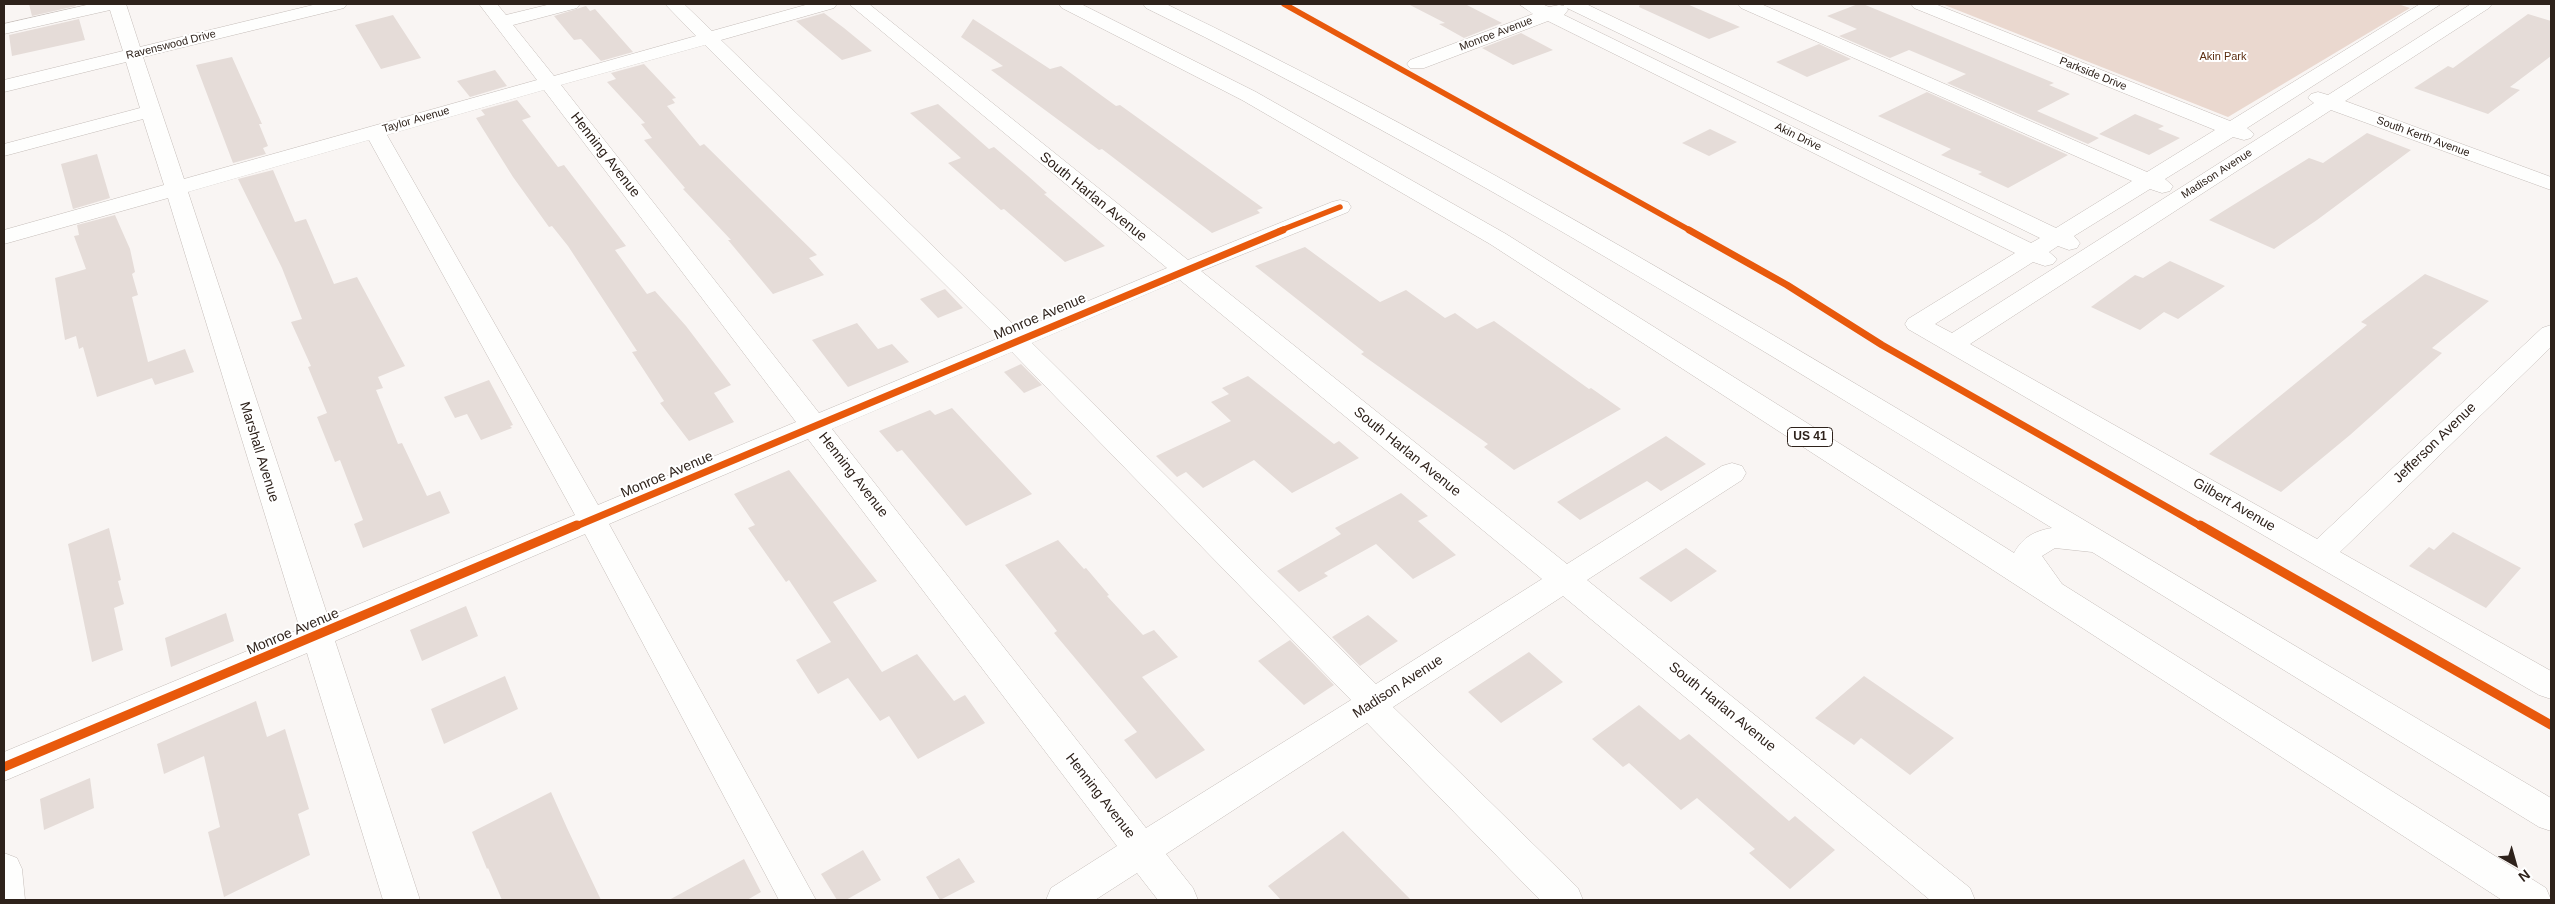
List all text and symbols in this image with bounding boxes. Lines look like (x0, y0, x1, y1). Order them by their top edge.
street label: Monroe Avenue (1457, 14, 1535, 54)
street label: Ravenswood Drive (125, 27, 217, 63)
park label: Akin Park (2199, 50, 2247, 64)
street label: Parkside Drive (2057, 54, 2129, 94)
street label: Taylor Avenue (381, 104, 451, 136)
street label: Henning Avenue (567, 109, 643, 201)
street label: South Kerth Avenue (2375, 114, 2471, 160)
street label: Akin Drive (1773, 120, 1823, 154)
street label: Madison Avenue (2179, 146, 2255, 202)
street label: South Harlan Avenue (1036, 149, 1150, 245)
street label: Monroe Avenue (991, 290, 1089, 344)
street label: Jefferson Avenue (2390, 399, 2480, 487)
street label: Marshall Avenue (236, 400, 282, 504)
street label: South Harlan Avenue (1350, 404, 1464, 500)
road number: US 41 (1788, 428, 1832, 447)
street label: Henning Avenue (815, 429, 891, 521)
street label: Monroe Avenue (618, 448, 716, 502)
street label: Gilbert Avenue (2190, 475, 2278, 535)
street label: Monroe Avenue (244, 605, 342, 659)
street label: Madison Avenue (1350, 652, 1446, 722)
street label: South Harlan Avenue (1665, 659, 1779, 755)
street label: Henning Avenue (1062, 750, 1138, 842)
north arrow (2490, 839, 2540, 889)
text: N (2515, 866, 2533, 885)

